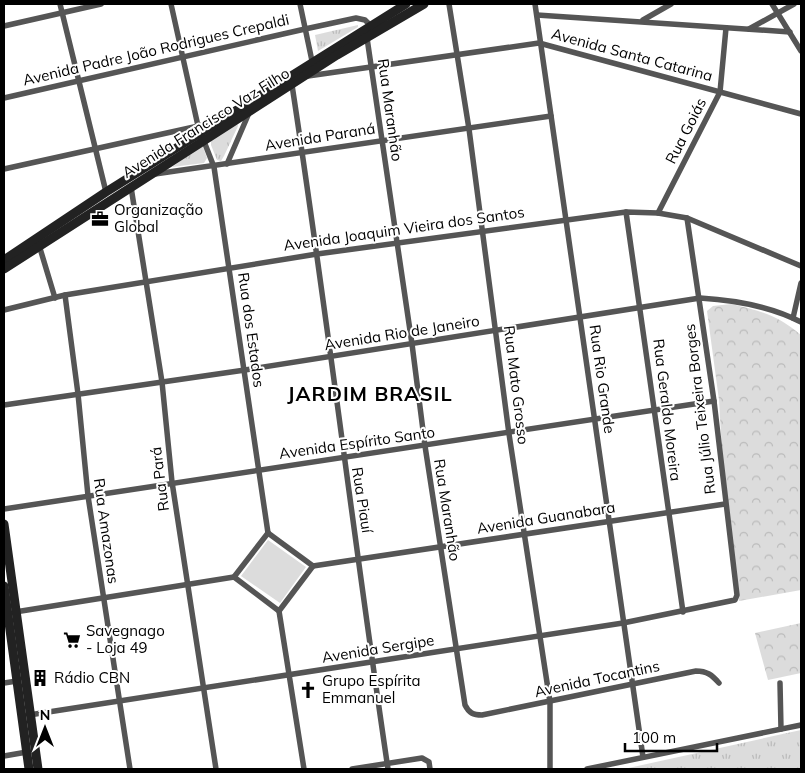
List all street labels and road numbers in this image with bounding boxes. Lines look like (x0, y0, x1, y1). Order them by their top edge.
street label: Avenida Padre João Rodrigues Crepaldi (21, 10, 291, 89)
street label: Avenida Santa Catarina (549, 24, 715, 85)
street label: Rua Maranhão (374, 57, 407, 162)
street label: Avenida Francisco Vaz Filho (119, 63, 293, 182)
street label: Rua Goiás (661, 95, 710, 167)
street label: Avenida Paraná (263, 118, 376, 155)
street label: Avenida Joaquim Vieira dos Santos (282, 202, 526, 255)
street label: Rua dos Estados (234, 271, 269, 389)
street label: Avenida Rio de Janeiro (323, 311, 481, 354)
street label: Rua Rio Grande (585, 323, 620, 435)
street label: Rua Júlio Teixeira Borges (680, 323, 719, 495)
street label: Rua Mato Grosso (500, 324, 533, 446)
street label: Rua Geraldo Moreira (649, 338, 686, 482)
street label: Avenida Espírito Santo (278, 422, 436, 463)
street label: Rua Pará (146, 446, 173, 512)
street label: Rua Maranhão (430, 457, 465, 562)
street label: Rua Piauí (348, 466, 377, 536)
street label: Rua Amazonas (90, 477, 123, 585)
street label: Avenida Guanabara (475, 497, 616, 538)
street label: Avenida Sergipe (320, 630, 435, 667)
street label: Avenida Tocantins (533, 656, 661, 701)

